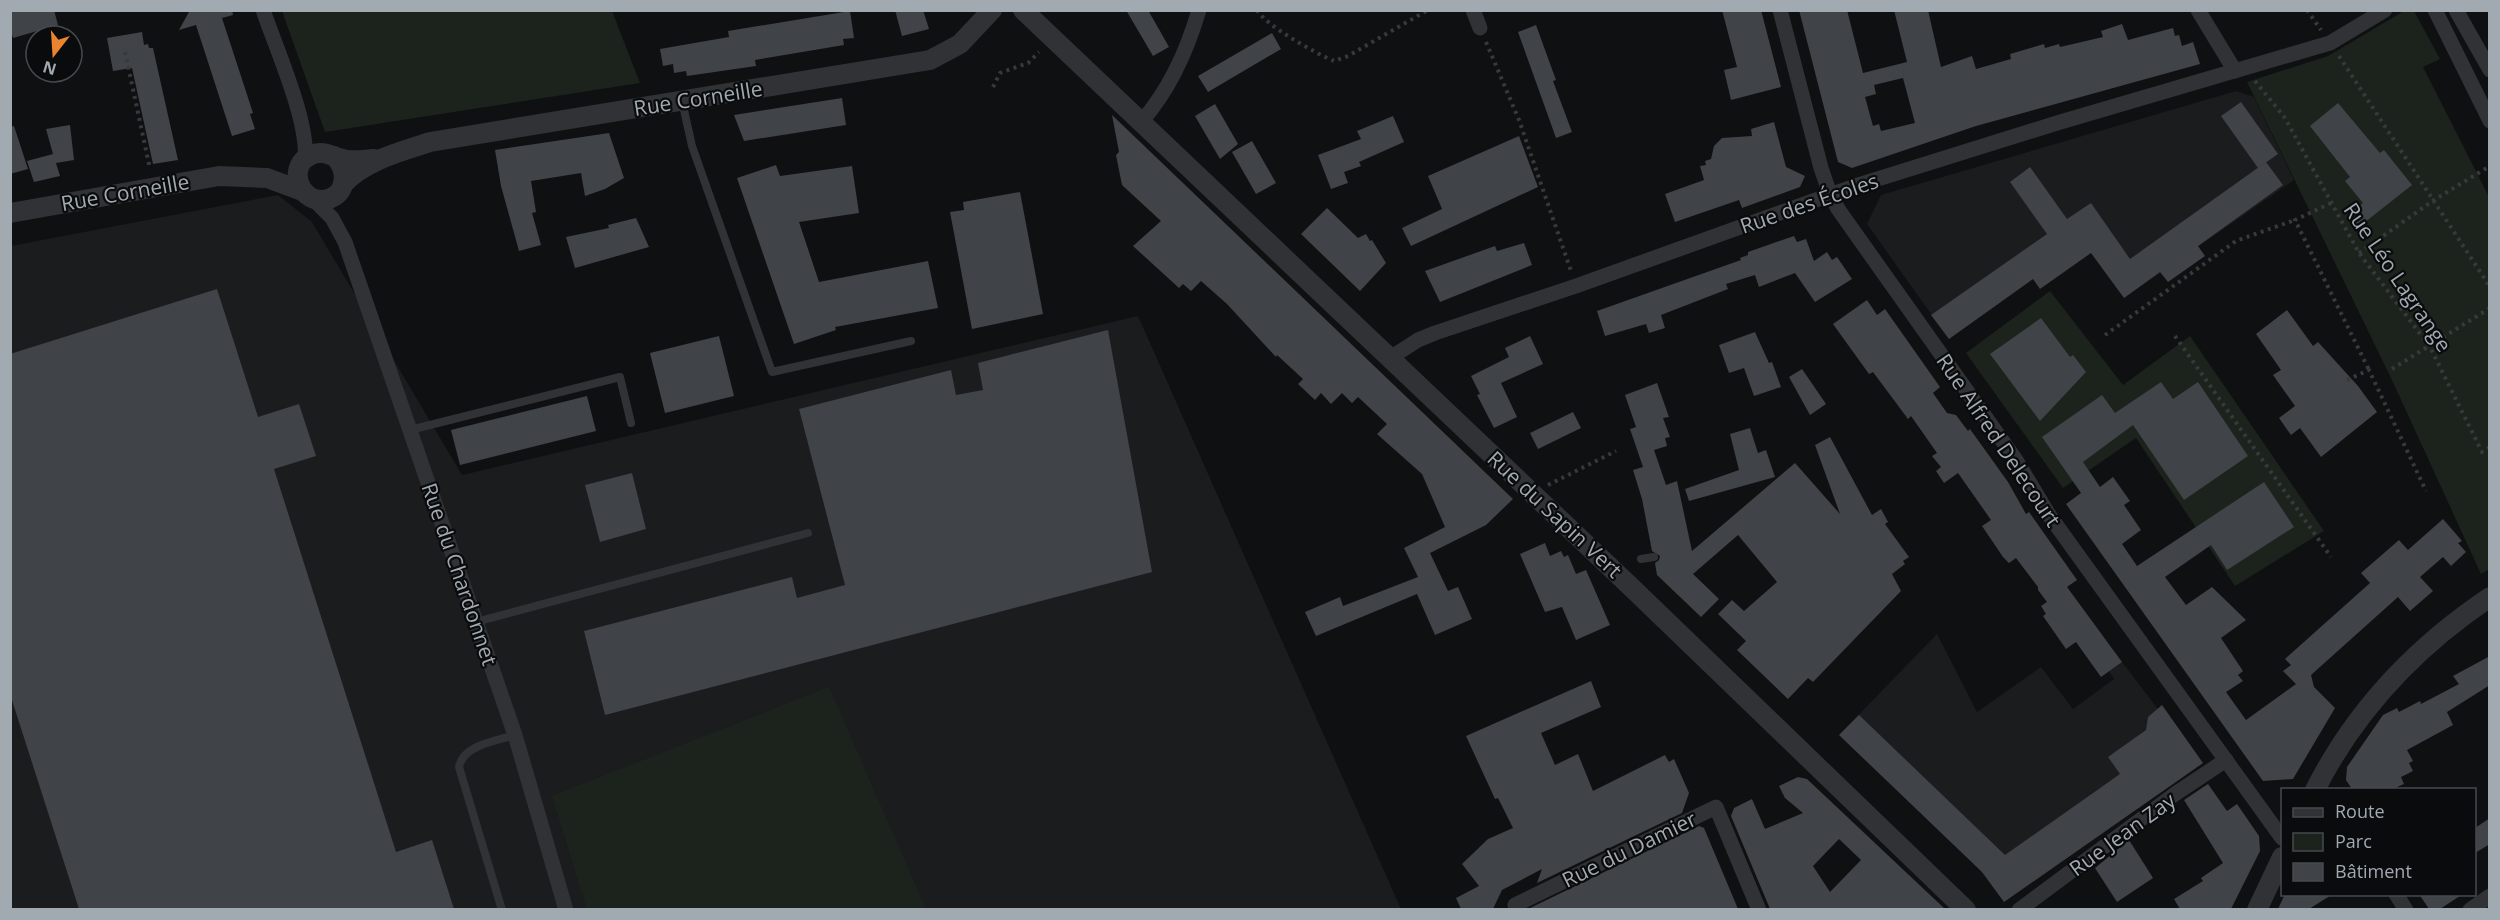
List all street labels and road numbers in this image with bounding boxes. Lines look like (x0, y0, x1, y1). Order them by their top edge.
street label: Rue Corneille (632, 74, 764, 122)
street label: Rue des Écoles (1736, 166, 1882, 240)
street label: Rue Corneille (59, 167, 191, 217)
street label: Rue Léo Lagrange (2338, 197, 2458, 357)
street label: Rue Alfred Delecourt (1931, 348, 2067, 532)
street label: Rue du Sapin Vert (1482, 444, 1628, 584)
street label: Rue du Chardonnet (416, 479, 504, 669)
street label: Rue Jean Zay (2063, 786, 2181, 882)
street label: Rue du Damier (1557, 804, 1701, 894)

